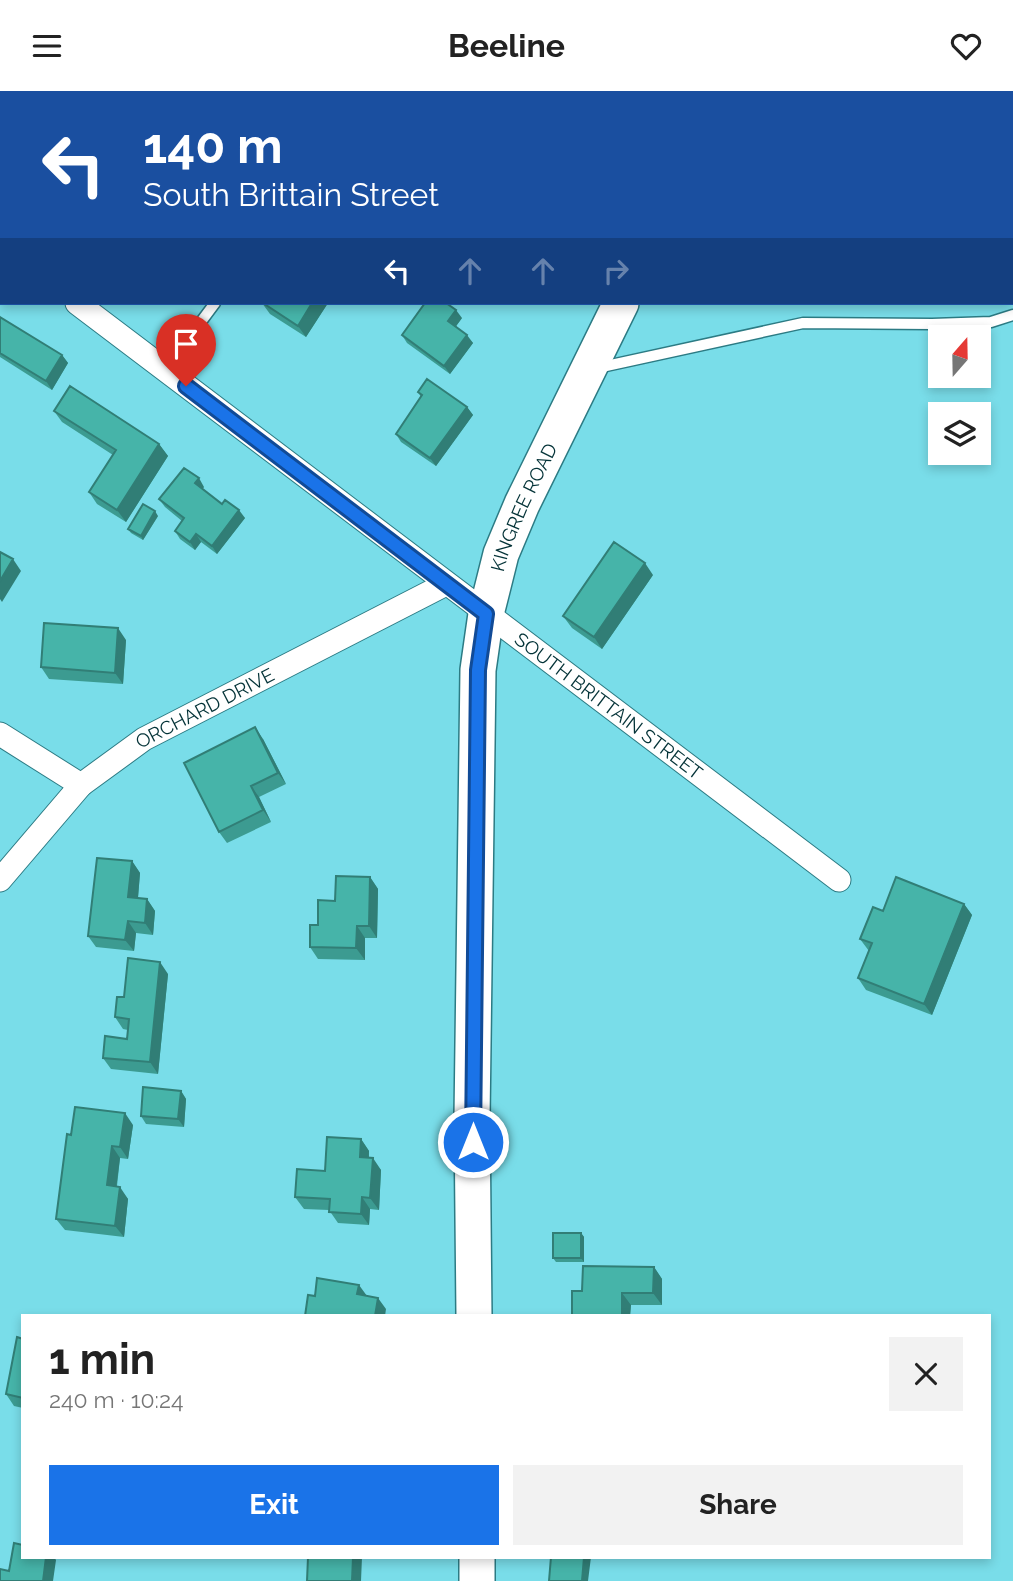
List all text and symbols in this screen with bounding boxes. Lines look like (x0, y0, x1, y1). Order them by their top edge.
icon: menu (28, 27, 66, 65)
text: Beeline (448, 27, 565, 64)
icon: heart (947, 27, 985, 65)
text: 140 m (143, 117, 283, 174)
icon: left (28, 119, 119, 210)
text: South Brittain Street (143, 176, 439, 213)
icon: left (378, 252, 416, 290)
icon: ahead (451, 252, 489, 290)
icon: ahead (524, 252, 562, 290)
icon: right (597, 252, 635, 290)
pin (156, 314, 216, 386)
icon: arrive (167, 325, 205, 363)
north arrow (928, 325, 990, 389)
map controls (928, 325, 991, 465)
button: layers (928, 402, 991, 465)
street label: KINGREE ROAD (486, 440, 561, 574)
street label: SOUTH BRITTAIN STREET (511, 628, 707, 784)
street label: ORCHARD DRIVE (131, 663, 278, 753)
position arrow (436, 1105, 510, 1179)
text: 1 min (49, 1335, 155, 1384)
button: close (889, 1337, 963, 1411)
text: 240 m · 10:24 (49, 1386, 183, 1413)
button: Exit (49, 1465, 499, 1545)
button: Share (513, 1465, 963, 1545)

